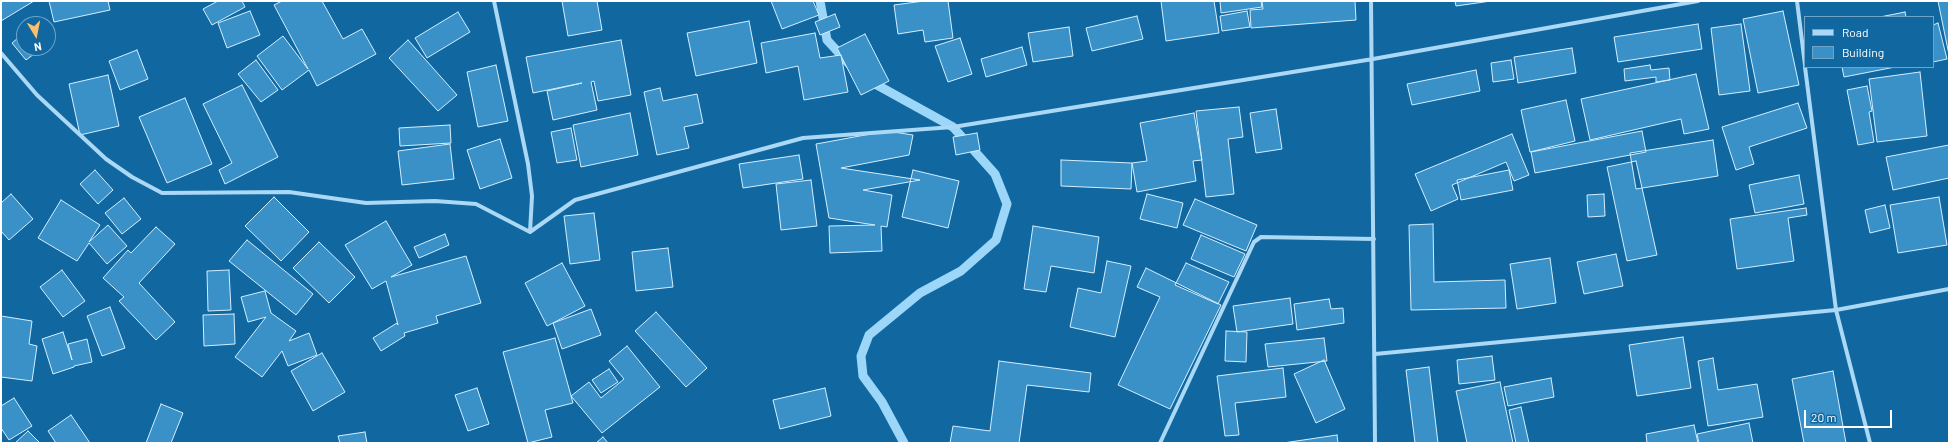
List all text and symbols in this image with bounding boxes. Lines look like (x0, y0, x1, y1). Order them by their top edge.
north arrow (16, 16, 56, 56)
legend (1804, 16, 1934, 68)
text: Road (1842, 25, 1869, 39)
text: N (33, 40, 43, 54)
text: Building (1842, 45, 1884, 59)
scale bar (1806, 402, 1894, 428)
text: 20 m (1811, 410, 1837, 424)

